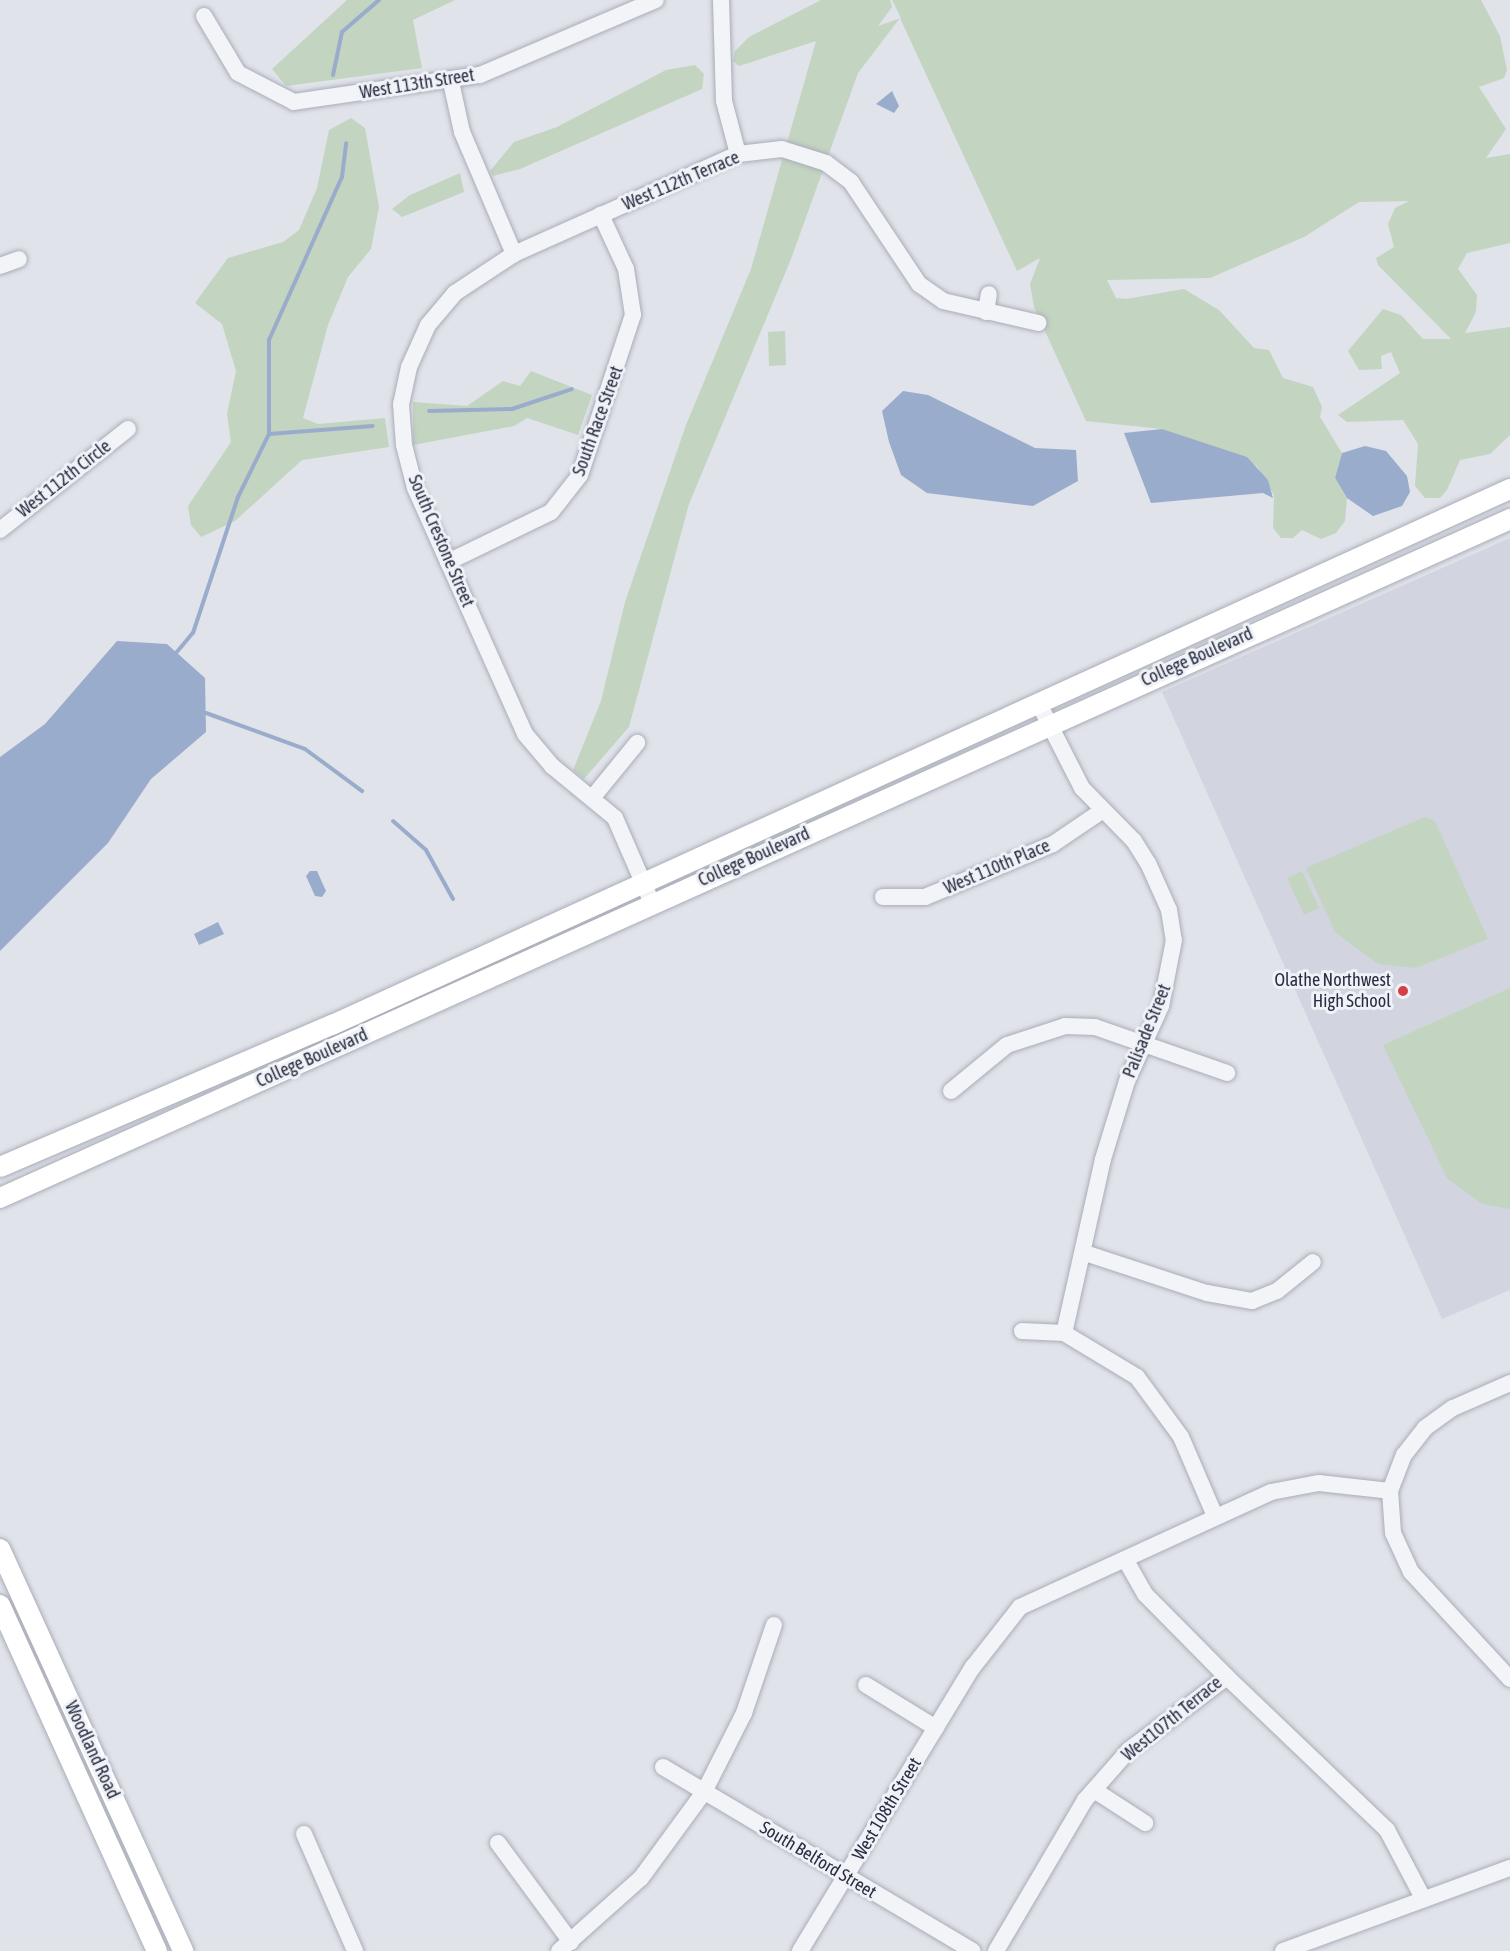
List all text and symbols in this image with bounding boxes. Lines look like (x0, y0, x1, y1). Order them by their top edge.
street label: West 113th Street (358, 64, 476, 104)
street label: West 112th Terrace (619, 147, 743, 215)
street label: South Race Street (568, 363, 628, 479)
street label: West 112th Circle (13, 436, 115, 522)
street label: South Crestone Street (403, 472, 479, 610)
street label: College Boulevard (1138, 623, 1256, 691)
street label: College Boulevard (695, 823, 813, 891)
street label: West 110th Place (941, 835, 1053, 899)
place label: Olathe Northwest High School (1274, 970, 1391, 1012)
street label: Palisade Street (1118, 981, 1176, 1081)
marker: Olathe Northwest High School (1396, 984, 1410, 998)
street label: College Boulevard (253, 1024, 371, 1092)
street label: West107th Terrace (1118, 1672, 1226, 1766)
street label: Woodland Road (60, 1698, 124, 1802)
street label: West 108th Street (848, 1754, 926, 1864)
street label: South Belford Street (756, 1817, 880, 1903)

